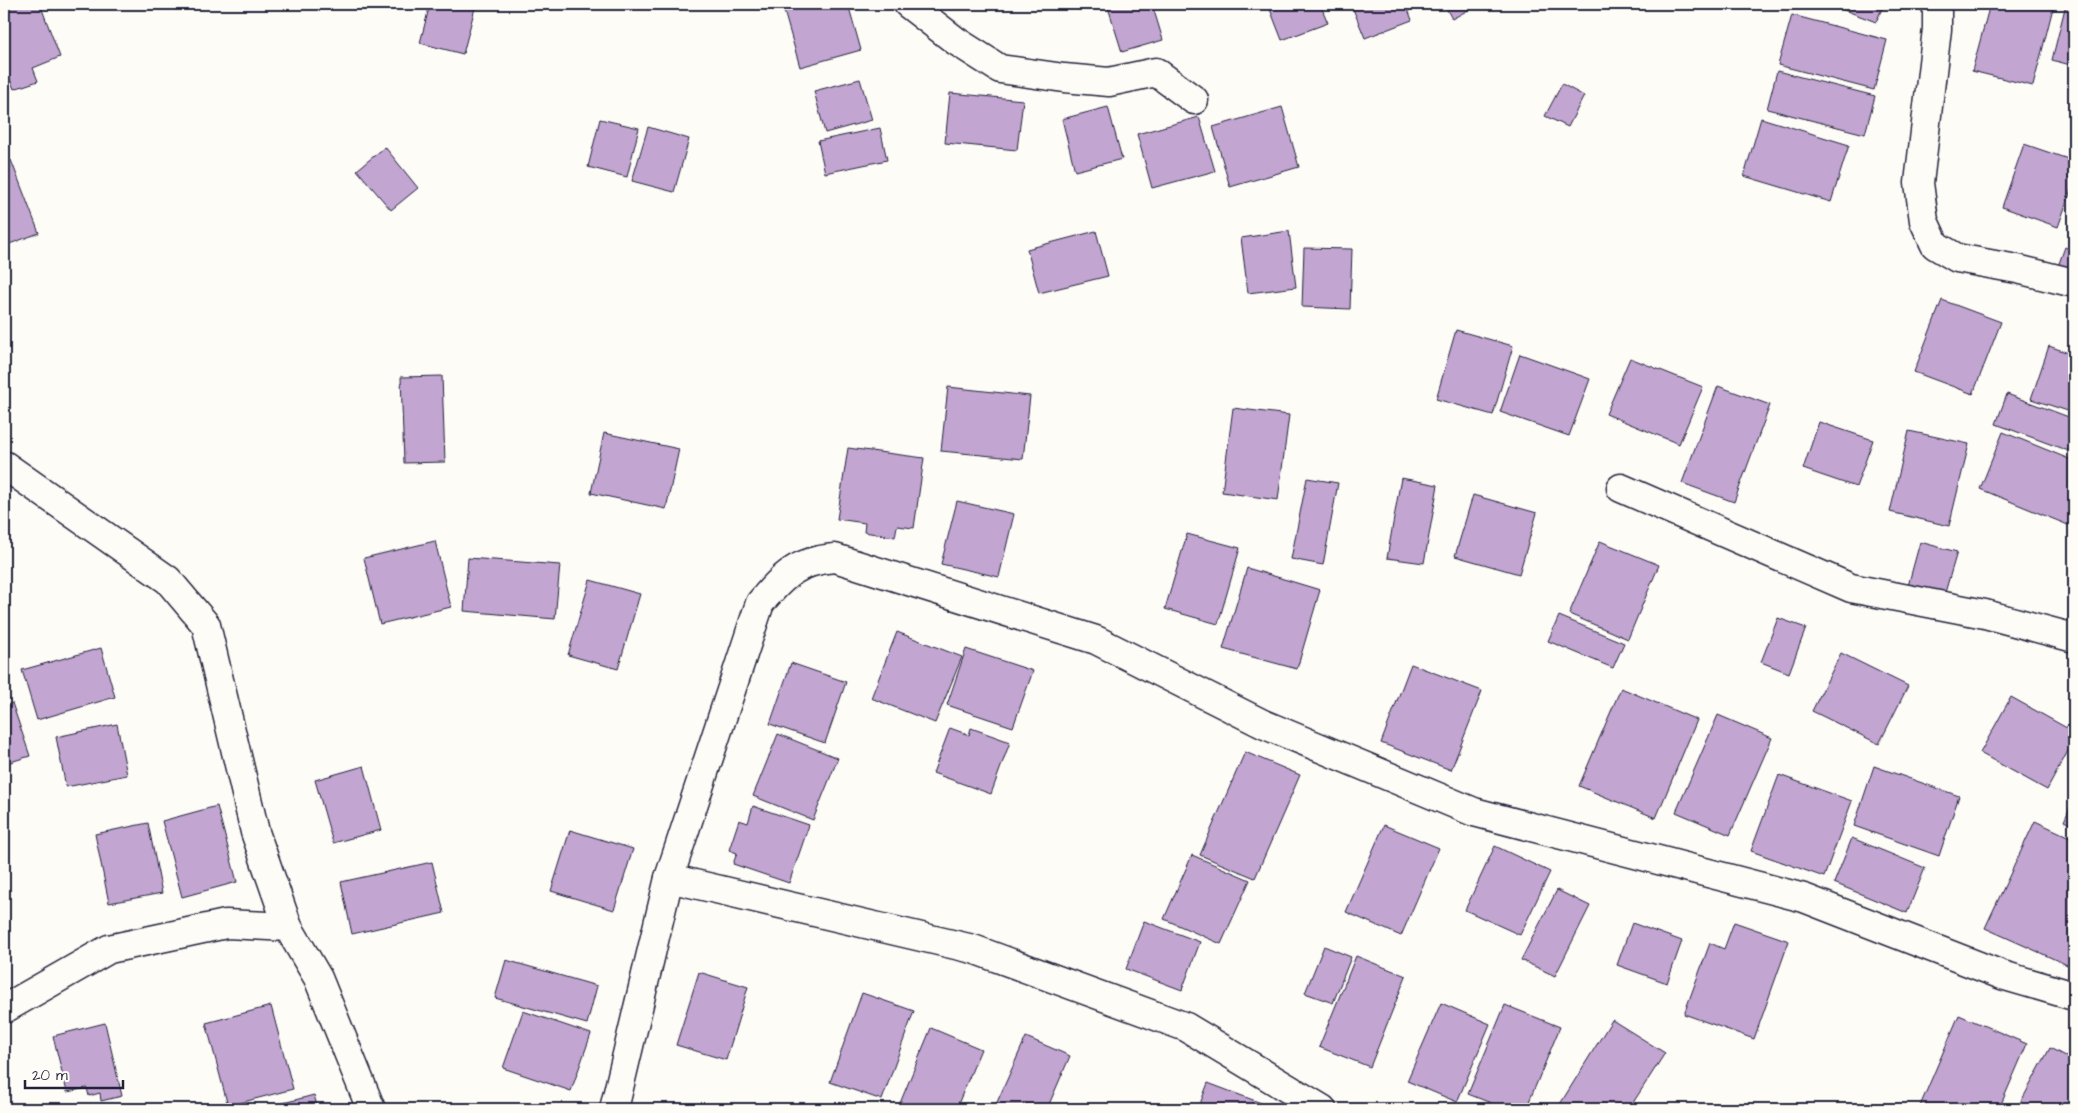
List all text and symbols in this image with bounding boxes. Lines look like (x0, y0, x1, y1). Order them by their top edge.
scale bar (25, 1058, 122, 1090)
text: 20 m (32, 1065, 68, 1086)

